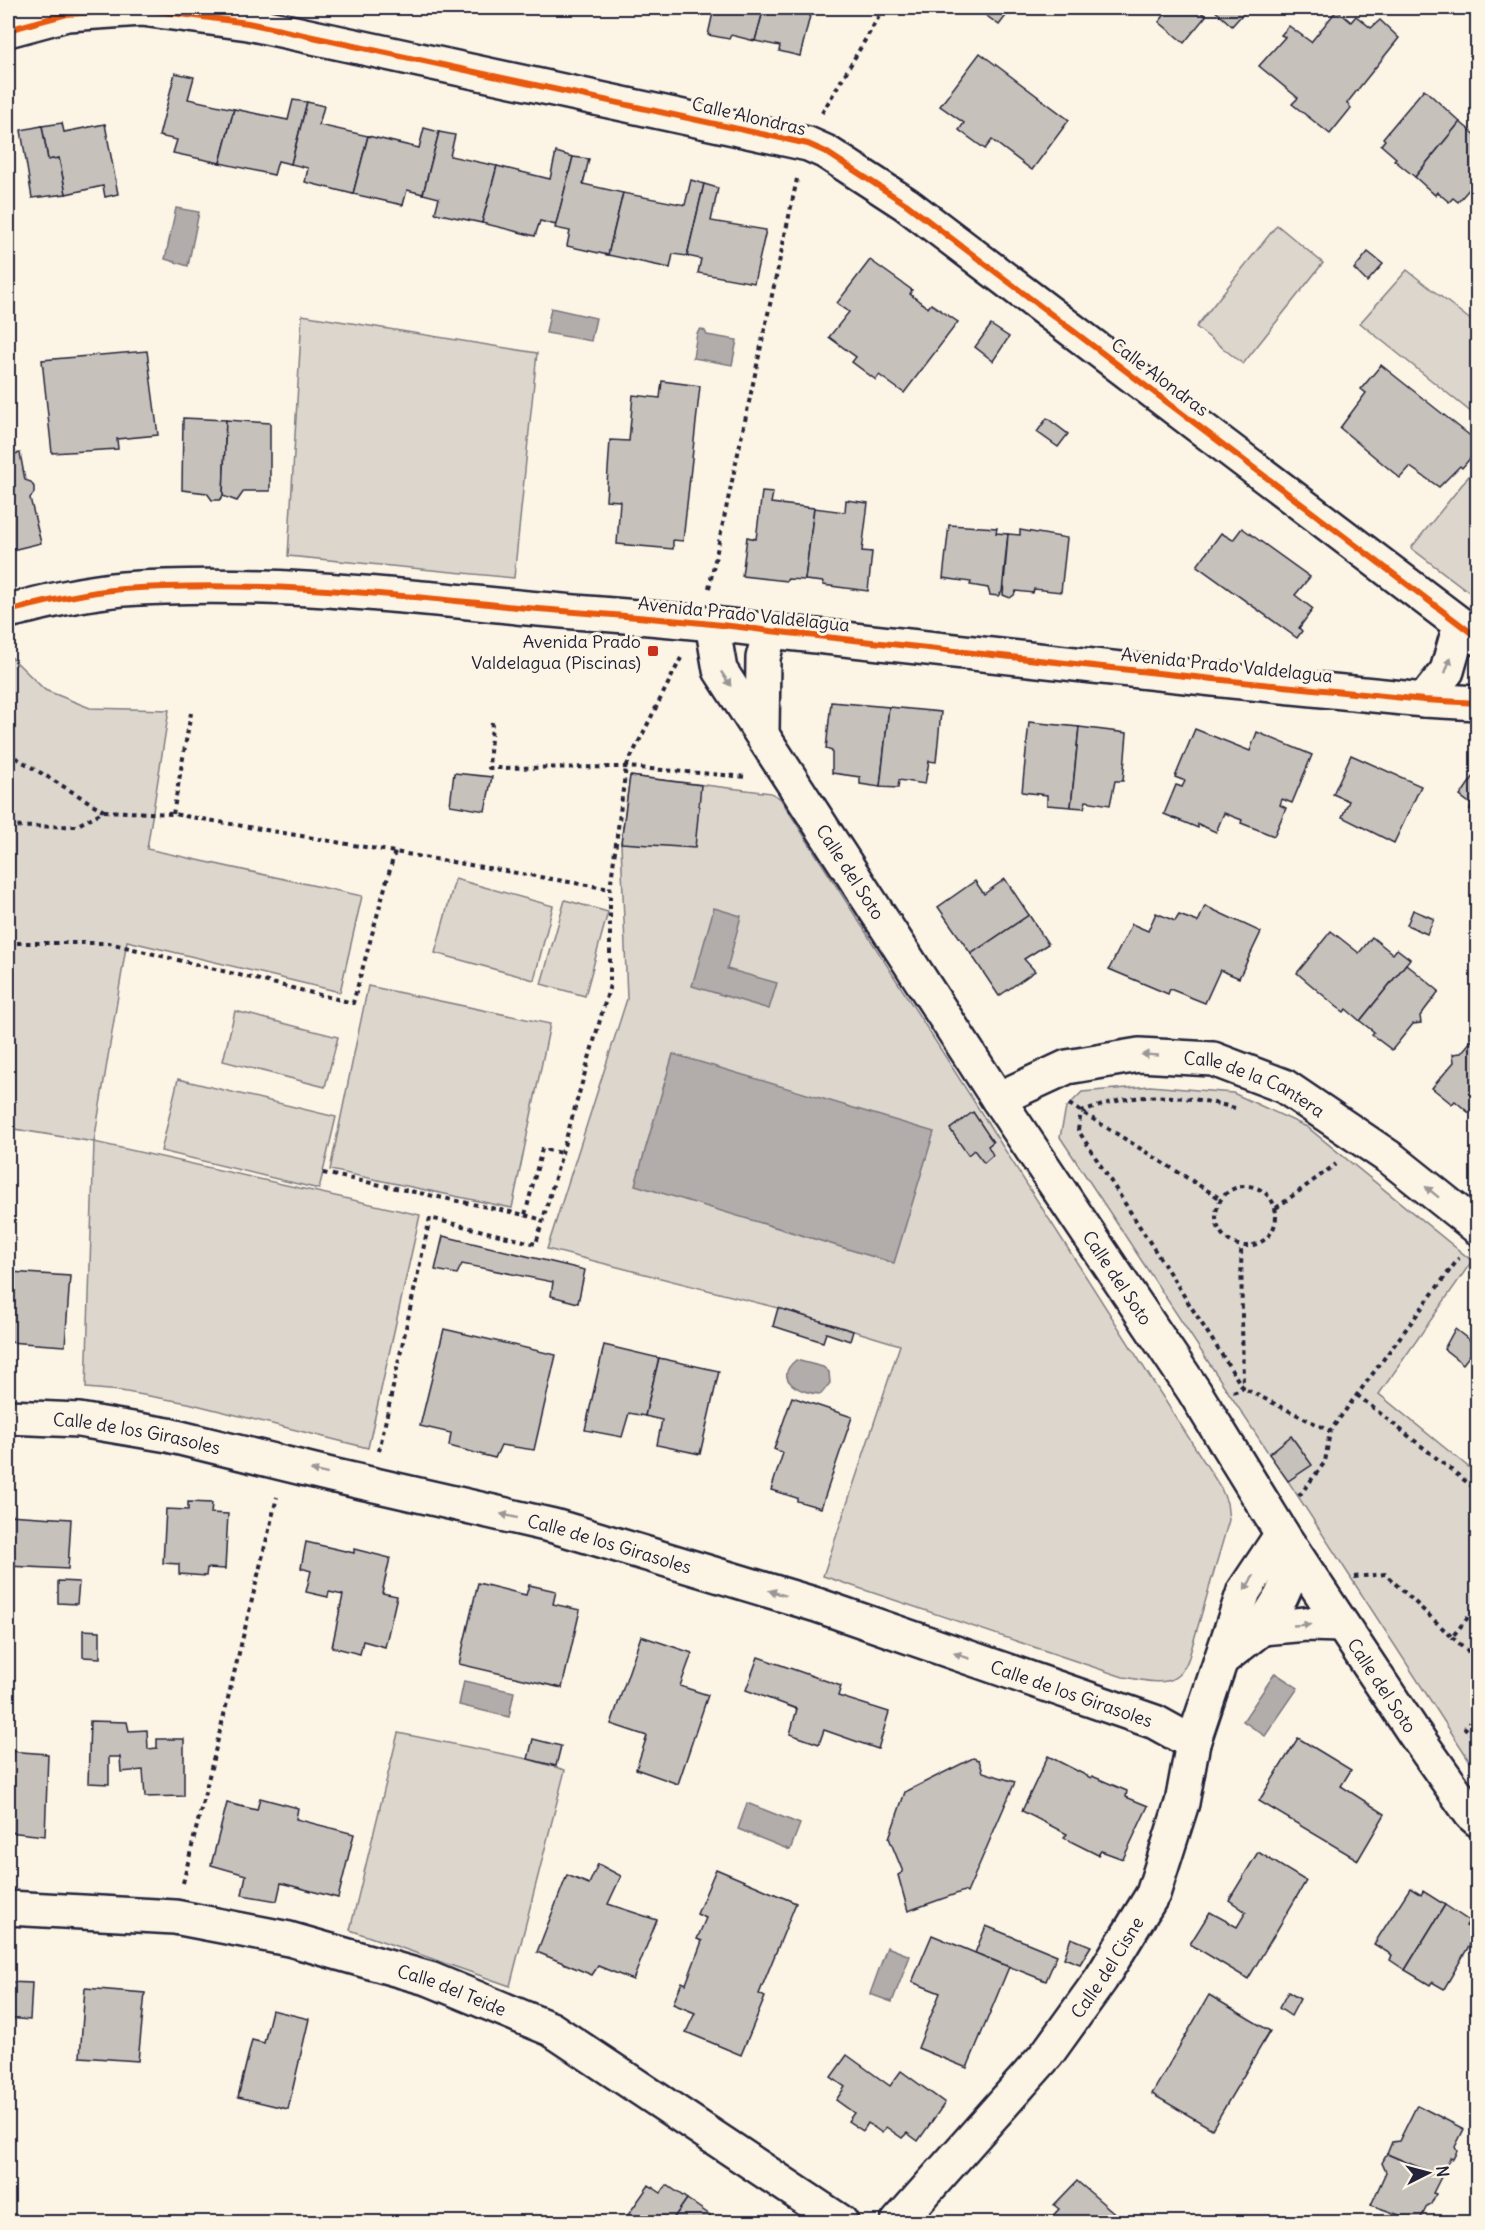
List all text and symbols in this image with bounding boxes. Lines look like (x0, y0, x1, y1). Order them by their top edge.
street label: Calle Alondras (690, 92, 808, 140)
street label: Calle Alondras (1107, 333, 1213, 421)
street label: Avenida Prado Valdelagua (637, 591, 851, 637)
place label: Avenida Prado Valdelagua (Piscinas) (471, 630, 641, 674)
street label: Avenida Prado Valdelagua (1120, 642, 1334, 688)
marker: Avenida Prado Valdelagua (Piscinas) (646, 644, 660, 658)
one-way arrow (1443, 656, 1453, 674)
one-way arrow (720, 671, 732, 687)
street label: Calle del Soto (811, 820, 890, 924)
street label: Calle de la Cantera (1183, 1046, 1329, 1122)
one-way arrow (1140, 1051, 1159, 1060)
one-way arrow (1424, 1185, 1440, 1198)
street label: Calle del Soto (1078, 1226, 1158, 1329)
street label: Calle de los Girasoles (52, 1407, 223, 1459)
one-way arrow (310, 1467, 328, 1477)
street label: Calle de los Girasoles (525, 1509, 694, 1578)
one-way arrow (499, 1511, 518, 1520)
one-way arrow (1244, 1575, 1255, 1591)
one-way arrow (768, 1588, 786, 1597)
one-way arrow (1293, 1620, 1312, 1630)
street label: Calle del Soto (1343, 1634, 1422, 1737)
one-way arrow (953, 1650, 971, 1660)
street label: Calle de los Girasoles (988, 1654, 1156, 1732)
street label: Calle del Cisne (1065, 1912, 1148, 2023)
street label: Calle del Teide (395, 1959, 510, 2021)
north arrow (1398, 2143, 1458, 2203)
text: N (1432, 2165, 1453, 2178)

